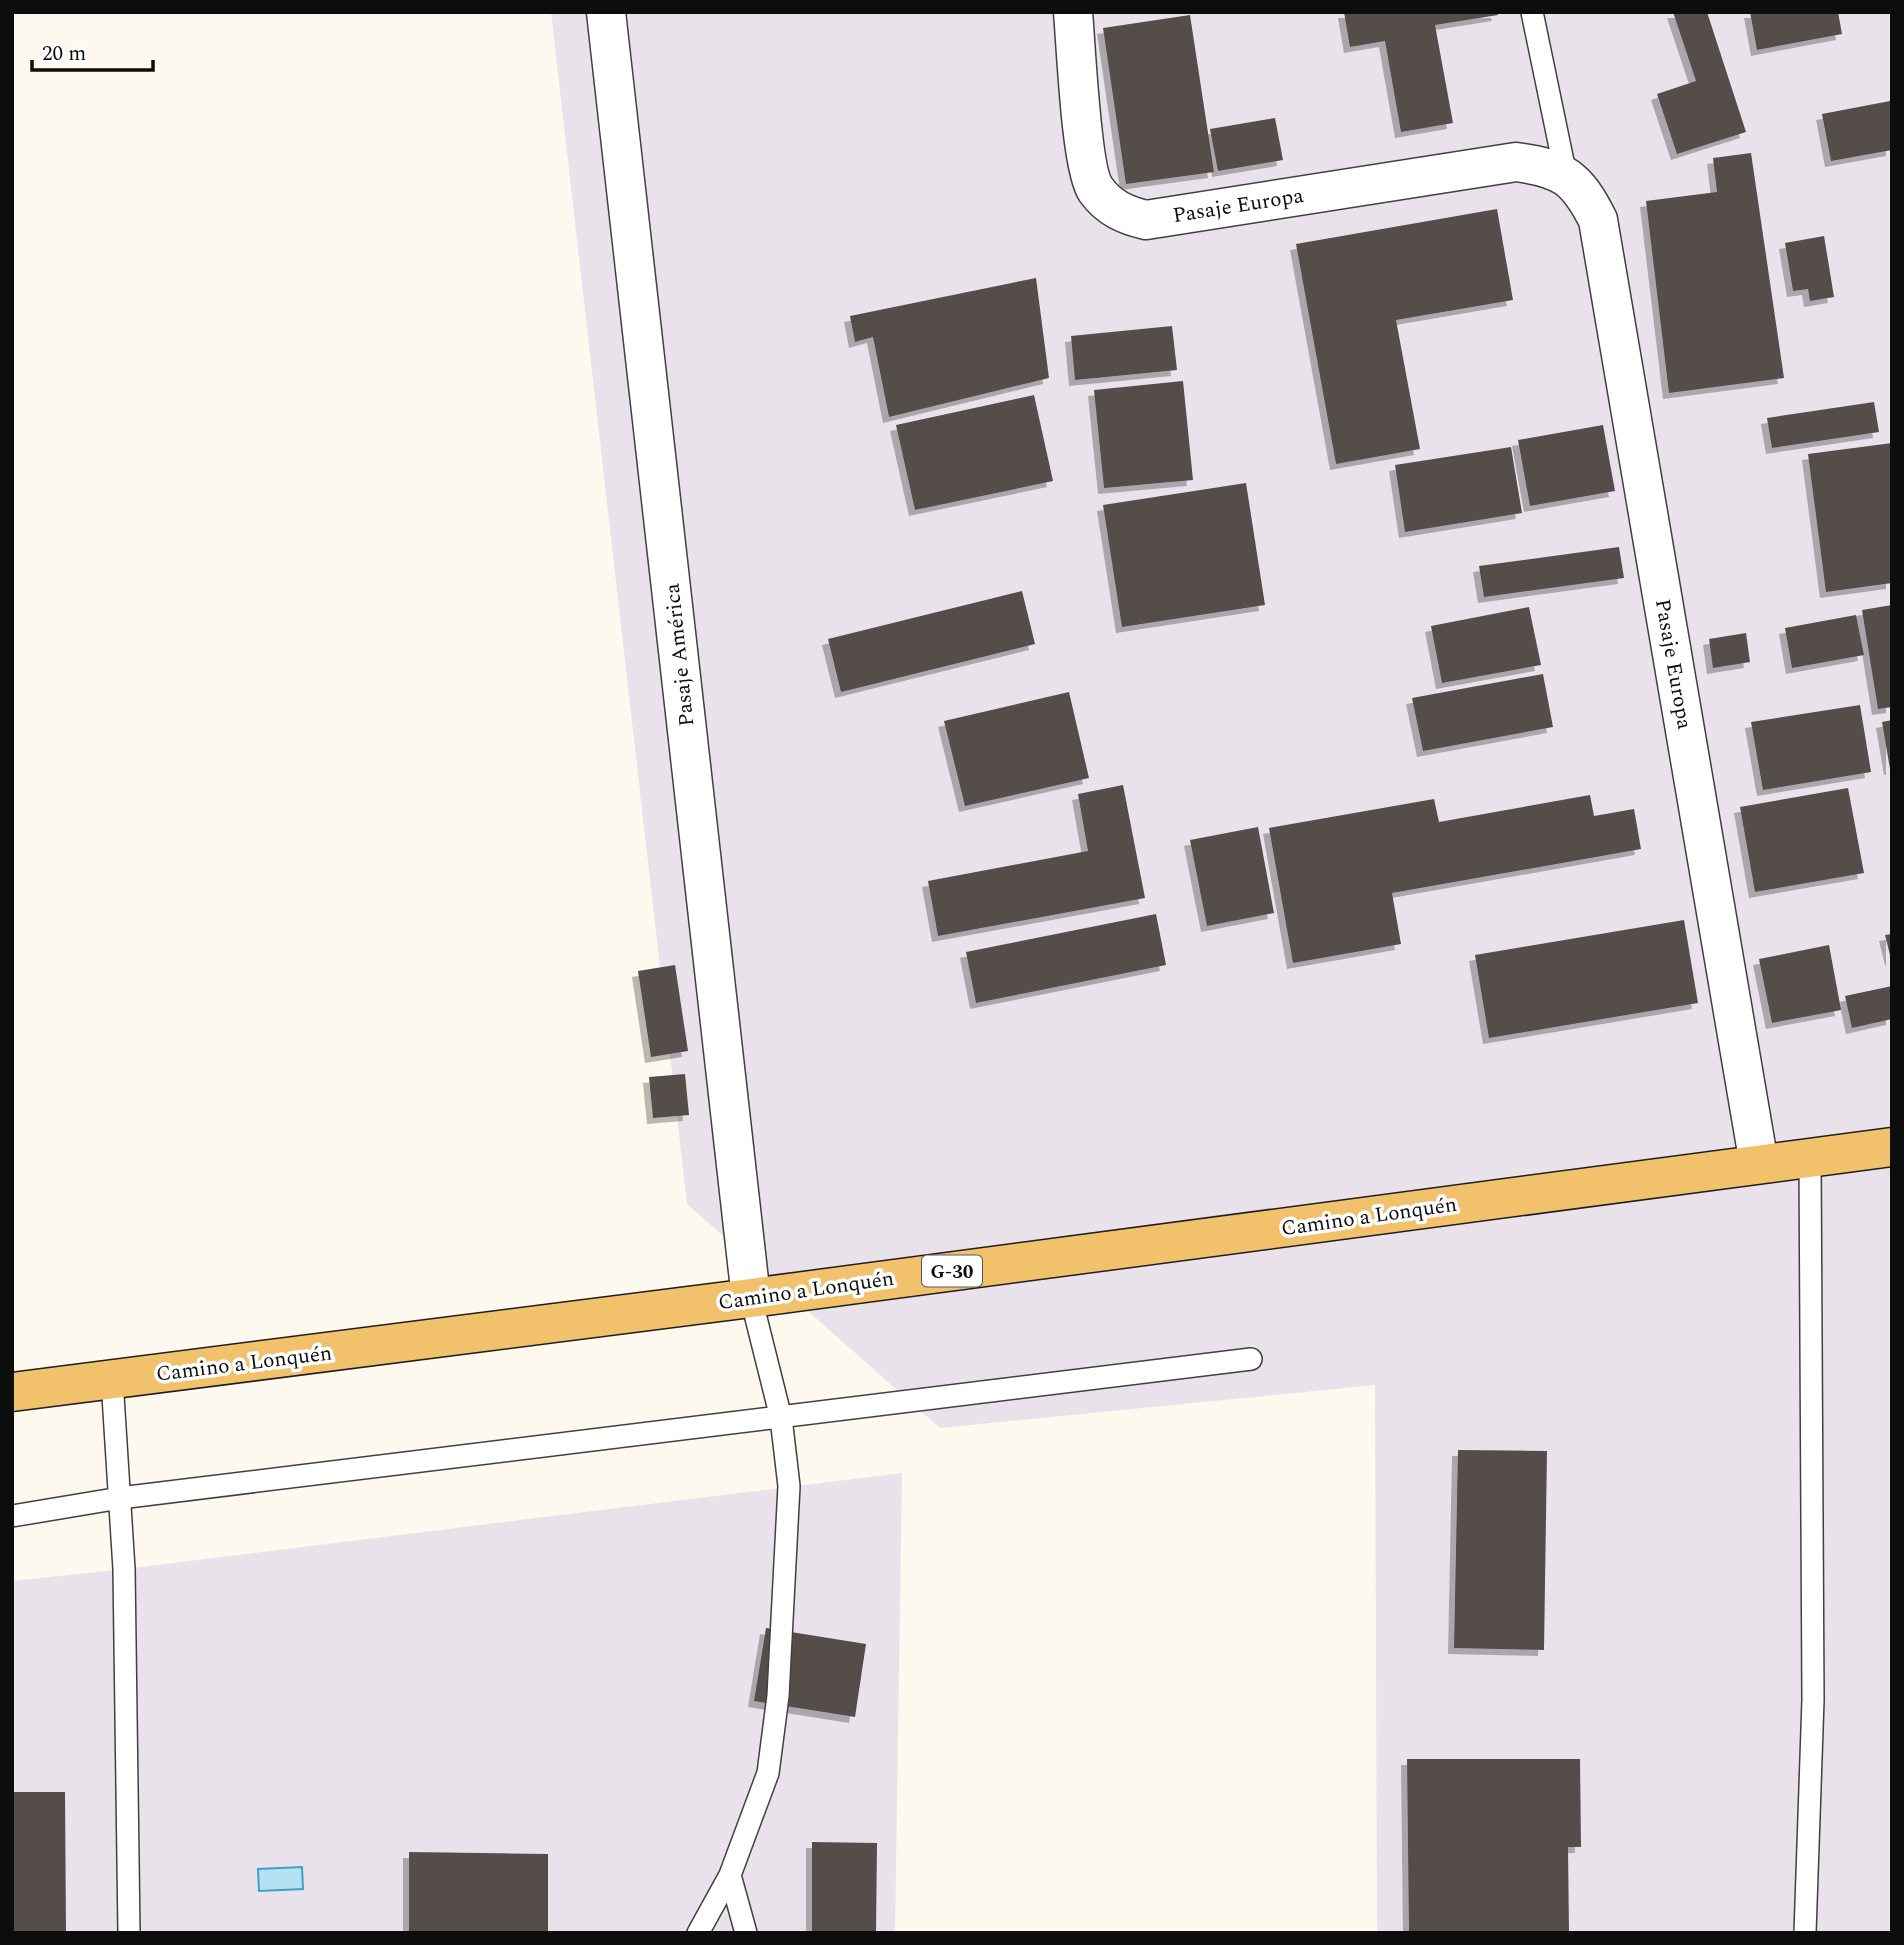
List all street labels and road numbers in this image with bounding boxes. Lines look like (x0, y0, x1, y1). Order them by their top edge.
street label: Pasaje Europa (1170, 180, 1307, 232)
street label: Pasaje América (656, 581, 703, 728)
street label: Pasaje Europa (1646, 596, 1700, 733)
street label: Camino a Lonquén (1279, 1189, 1459, 1245)
road number: G-30 (922, 1256, 982, 1287)
street label: Camino a Lonquén (716, 1263, 896, 1319)
street label: Camino a Lonquén (154, 1337, 334, 1391)

